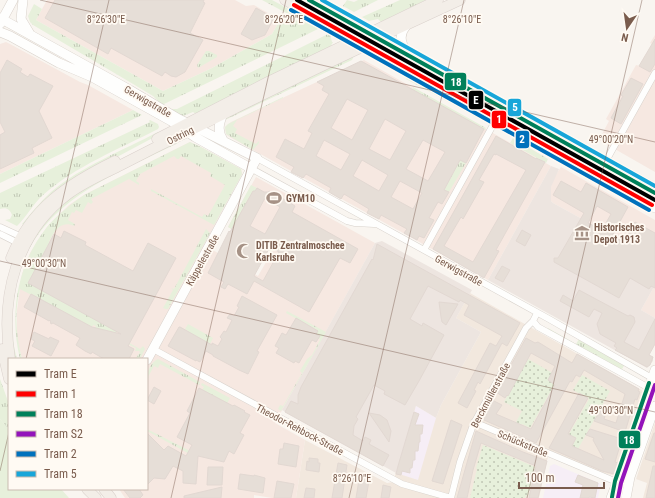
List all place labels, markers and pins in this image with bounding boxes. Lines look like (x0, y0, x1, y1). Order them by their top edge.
sports icon: GYM10 (265, 189, 283, 207)
place label: GYM10 (286, 193, 315, 204)
place label: Historisches Depot 1913 (594, 222, 645, 245)
museum icon: Historisches Depot 1913 (573, 224, 591, 242)
place label: DITIB Zentralmoschee Karlsruhe (256, 240, 345, 263)
mosque icon: DITIB Zentralmoschee Karlsruhe (235, 242, 253, 260)

